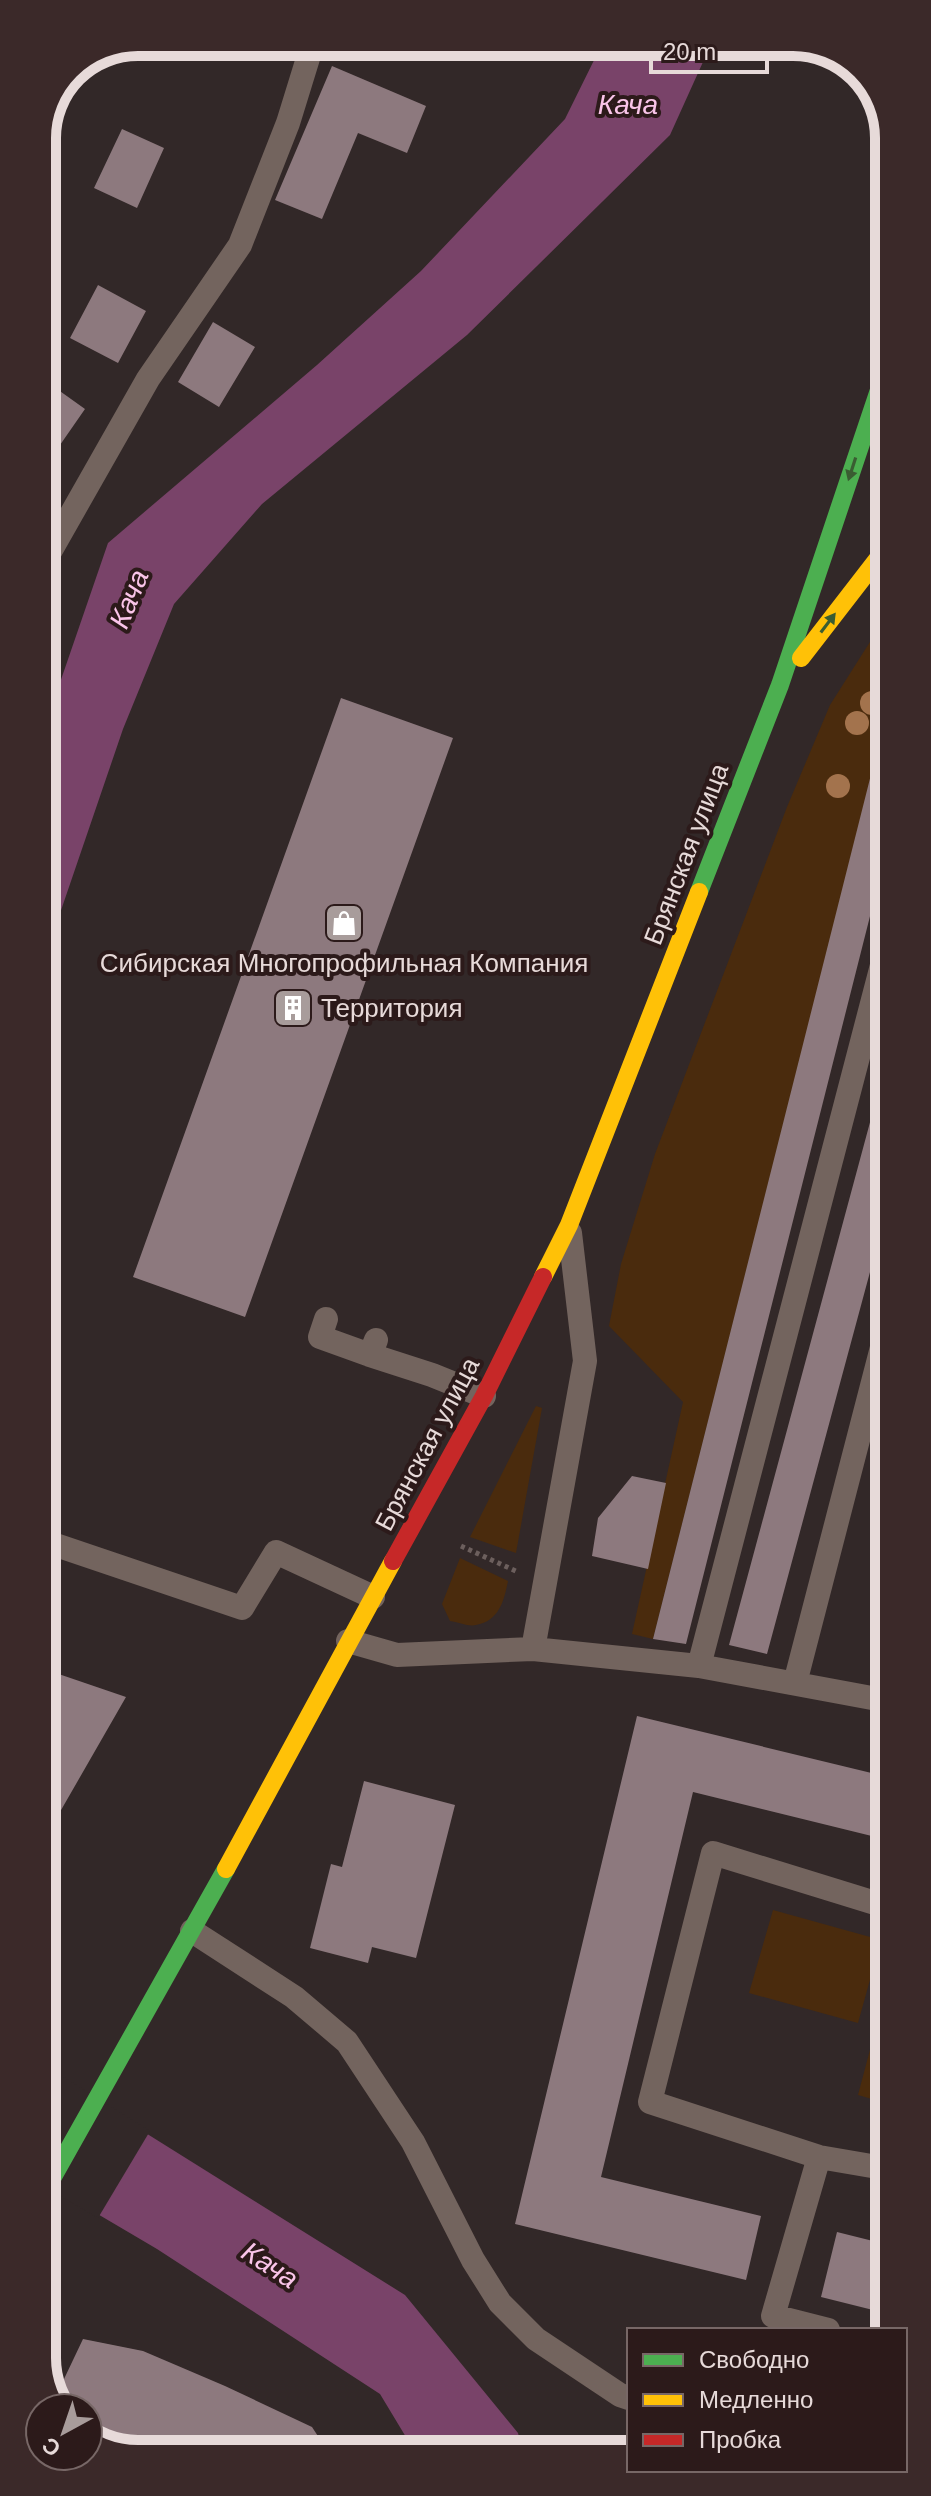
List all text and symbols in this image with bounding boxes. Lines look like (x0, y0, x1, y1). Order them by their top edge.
scale bar (651, 24, 767, 74)
text: 20 m (663, 38, 716, 65)
water label: Кача (598, 89, 658, 120)
one-way arrow (846, 458, 858, 482)
water label: Кача (103, 565, 155, 633)
one-way arrow (819, 613, 835, 633)
street label: Брянская улица (638, 759, 735, 949)
shop icon: Сибирская Многопрофильная Компания (323, 902, 365, 944)
place label: Сибирская Многопрофильная Компания (100, 948, 588, 978)
building icon: Территория (272, 987, 314, 1029)
place label: Территория (321, 993, 462, 1023)
street label: Брянская улица (369, 1352, 486, 1536)
water label: Кача (236, 2236, 304, 2294)
legend (627, 2328, 907, 2472)
text: Свободно (699, 2346, 809, 2373)
text: Медленно (699, 2386, 813, 2413)
north arrow (24, 2392, 104, 2472)
text: Пробка (699, 2426, 782, 2453)
text: С (37, 2432, 66, 2462)

